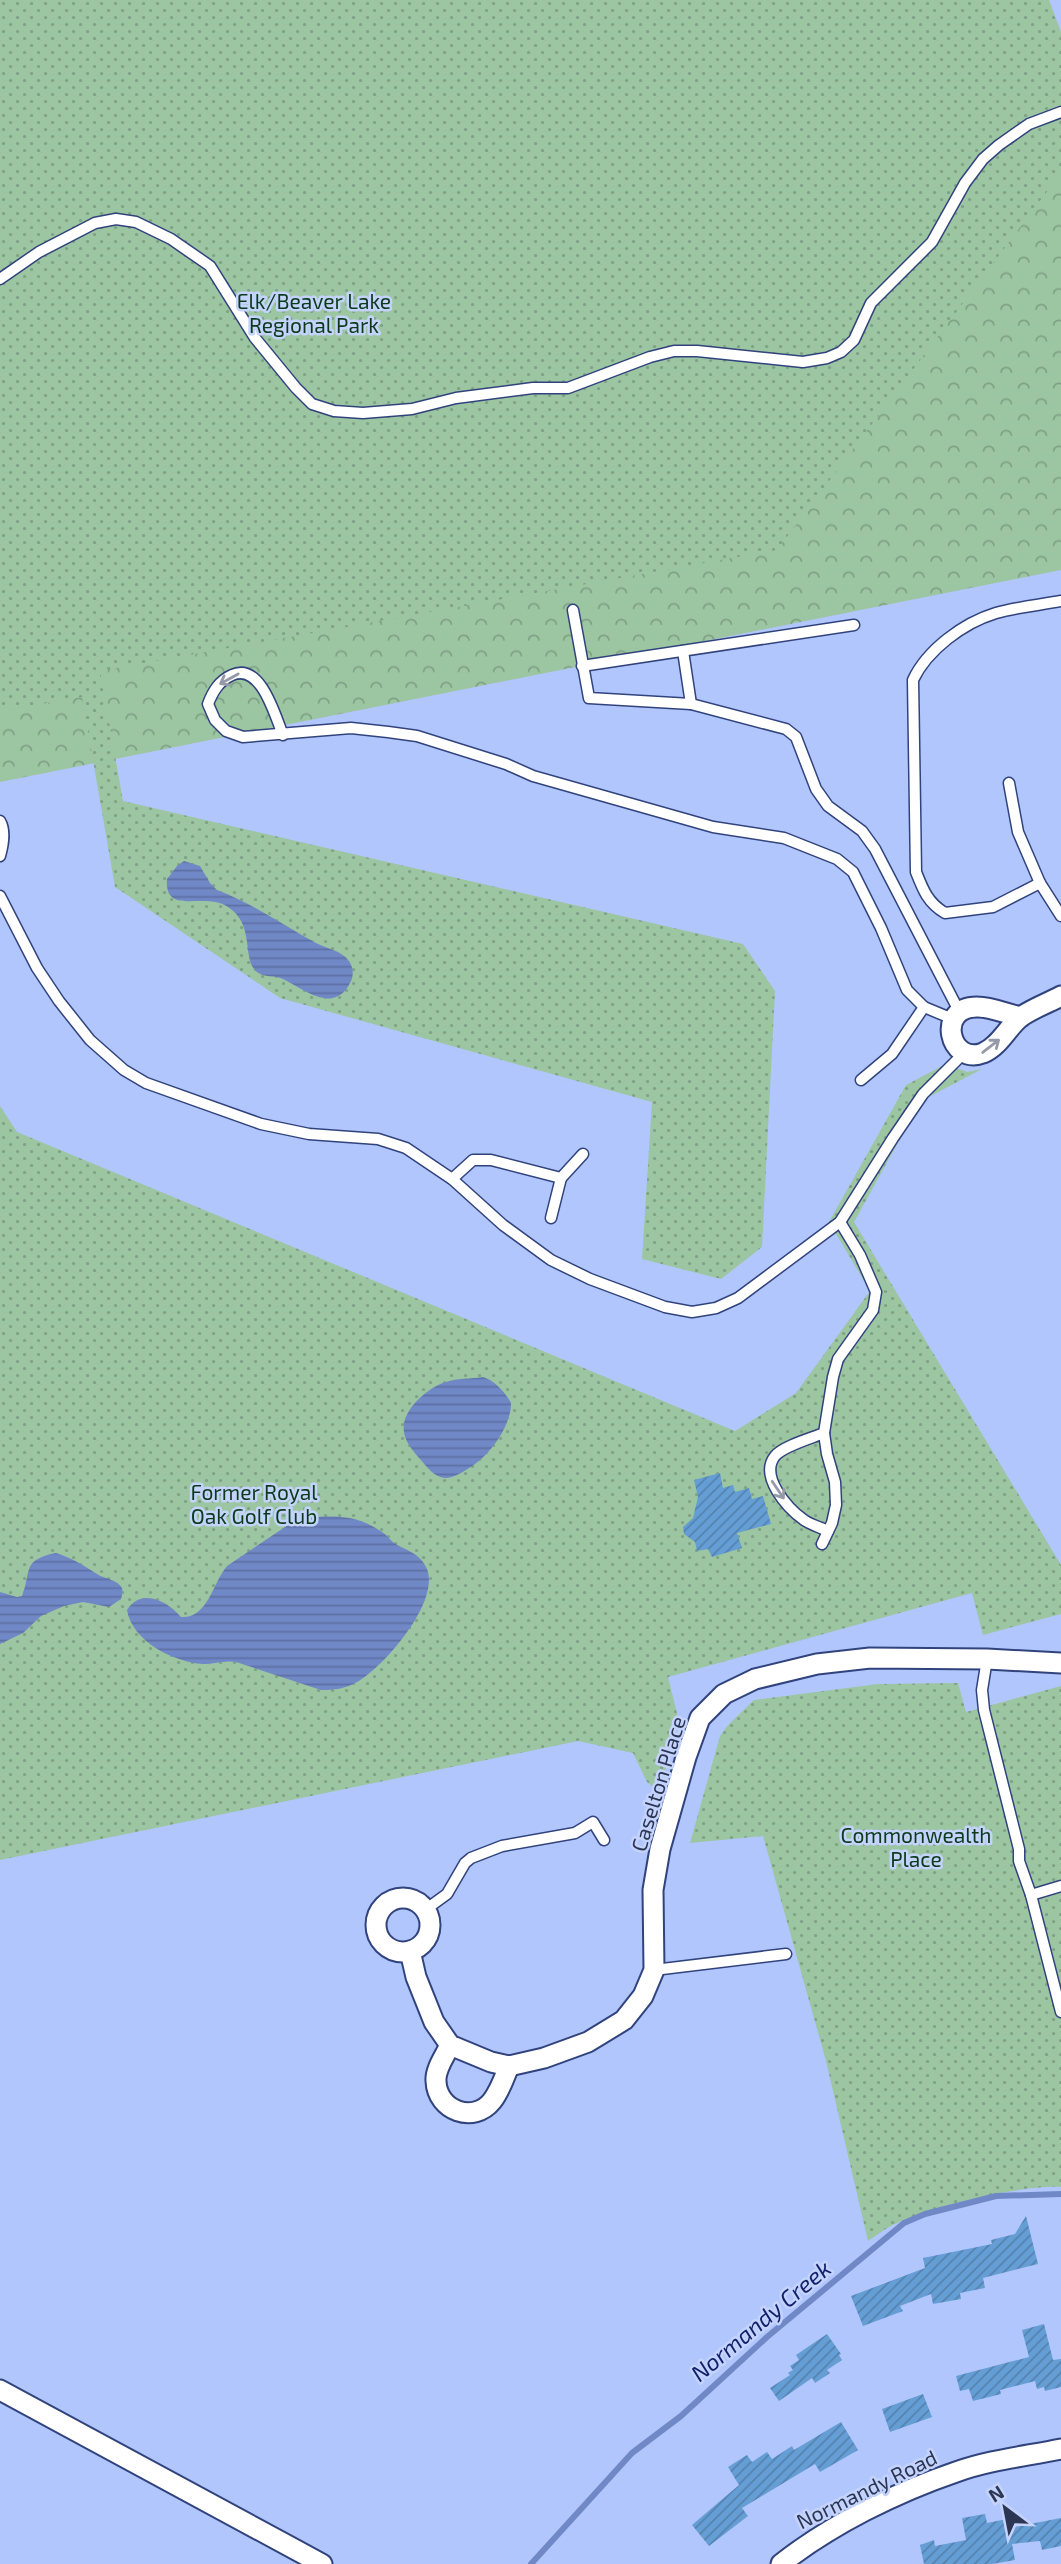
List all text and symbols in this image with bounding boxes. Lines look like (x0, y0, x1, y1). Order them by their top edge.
park label: Elk/Beaver Lake Regional Park (237, 288, 391, 337)
one-way arrow (219, 672, 240, 686)
one-way arrow (982, 1039, 1001, 1054)
park label: Former Royal Oak Golf Club (190, 1479, 318, 1528)
one-way arrow (771, 1480, 785, 1499)
street label: Caselton Place (625, 1713, 690, 1854)
park label: Commonwealth Place (840, 1822, 992, 1871)
water label: Normandy Creek (685, 2254, 836, 2387)
street label: Normandy Road (792, 2444, 941, 2533)
north arrow (970, 2473, 1040, 2543)
text: N (984, 2480, 1008, 2507)

